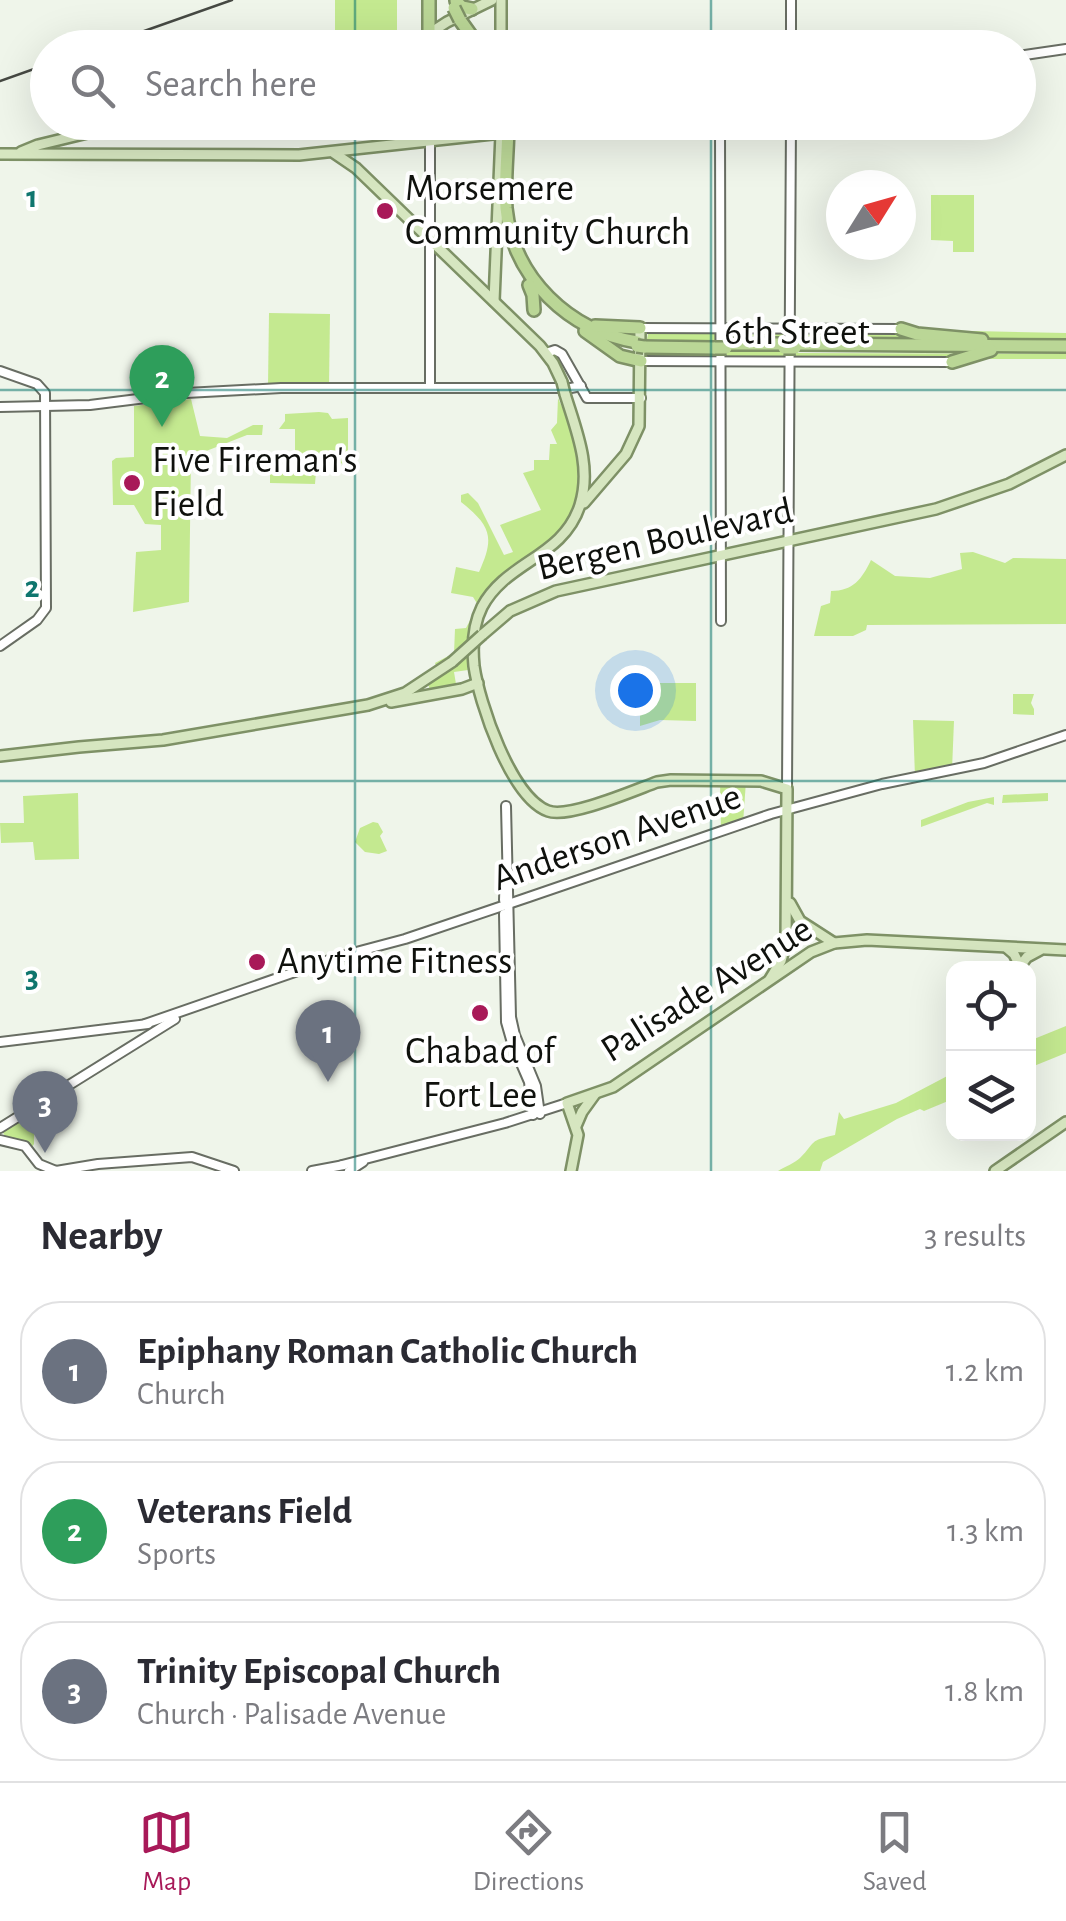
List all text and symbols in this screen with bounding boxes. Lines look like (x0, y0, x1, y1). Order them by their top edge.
search box (30, 30, 1036, 140)
icon: search (65, 58, 120, 113)
text: Search here (145, 66, 317, 104)
place label: Morsemere Community Church (405, 170, 690, 252)
north arrow (826, 170, 916, 260)
text: 1 (26, 181, 38, 213)
marker: Morsemere Community Church (374, 200, 396, 222)
street label: 6th Street (724, 314, 870, 352)
pin: 2 (130, 344, 194, 427)
place label: Five Fireman's Field (152, 442, 358, 524)
marker: Five Fireman's Field (121, 472, 143, 494)
street label: Bergen Boulevard (533, 492, 797, 588)
text: 2 (24, 571, 40, 603)
your location (610, 665, 661, 716)
street label: Anderson Avenue (488, 778, 746, 898)
street label: Palisade Avenue (595, 910, 819, 1070)
place label: Anytime Fitness (277, 943, 512, 981)
marker: Anytime Fitness (246, 951, 268, 973)
text: 3 (25, 961, 39, 993)
map controls (946, 961, 1036, 1141)
button: locate (946, 961, 1036, 1051)
pin: 1 (296, 1000, 360, 1082)
marker: Chabad of Fort Lee (469, 1002, 491, 1024)
place label: Chabad of Fort Lee (405, 1033, 557, 1115)
button: layers (946, 1051, 1036, 1141)
pin: 3 (12, 1070, 78, 1153)
text: Nearby (40, 1215, 163, 1257)
text: 3 results (924, 1220, 1026, 1252)
text: Epiphany Roman Catholic Church (137, 1333, 638, 1371)
text: 1 (69, 1355, 80, 1387)
text: 1.2 km (946, 1355, 1024, 1387)
text: Church (137, 1378, 226, 1410)
text: Veterans Field (137, 1493, 352, 1531)
text: 2 (67, 1515, 82, 1547)
text: 1.3 km (947, 1515, 1024, 1547)
text: Sports (137, 1538, 216, 1570)
text: Trinity Episcopal Church (137, 1653, 501, 1691)
text: 3 (68, 1675, 81, 1707)
text: 1.8 km (945, 1675, 1024, 1707)
text: Church · Palisade Avenue (137, 1698, 446, 1730)
tab: Map (139, 1805, 194, 1899)
tab: Directions (473, 1805, 584, 1899)
tab: Saved (863, 1805, 927, 1899)

